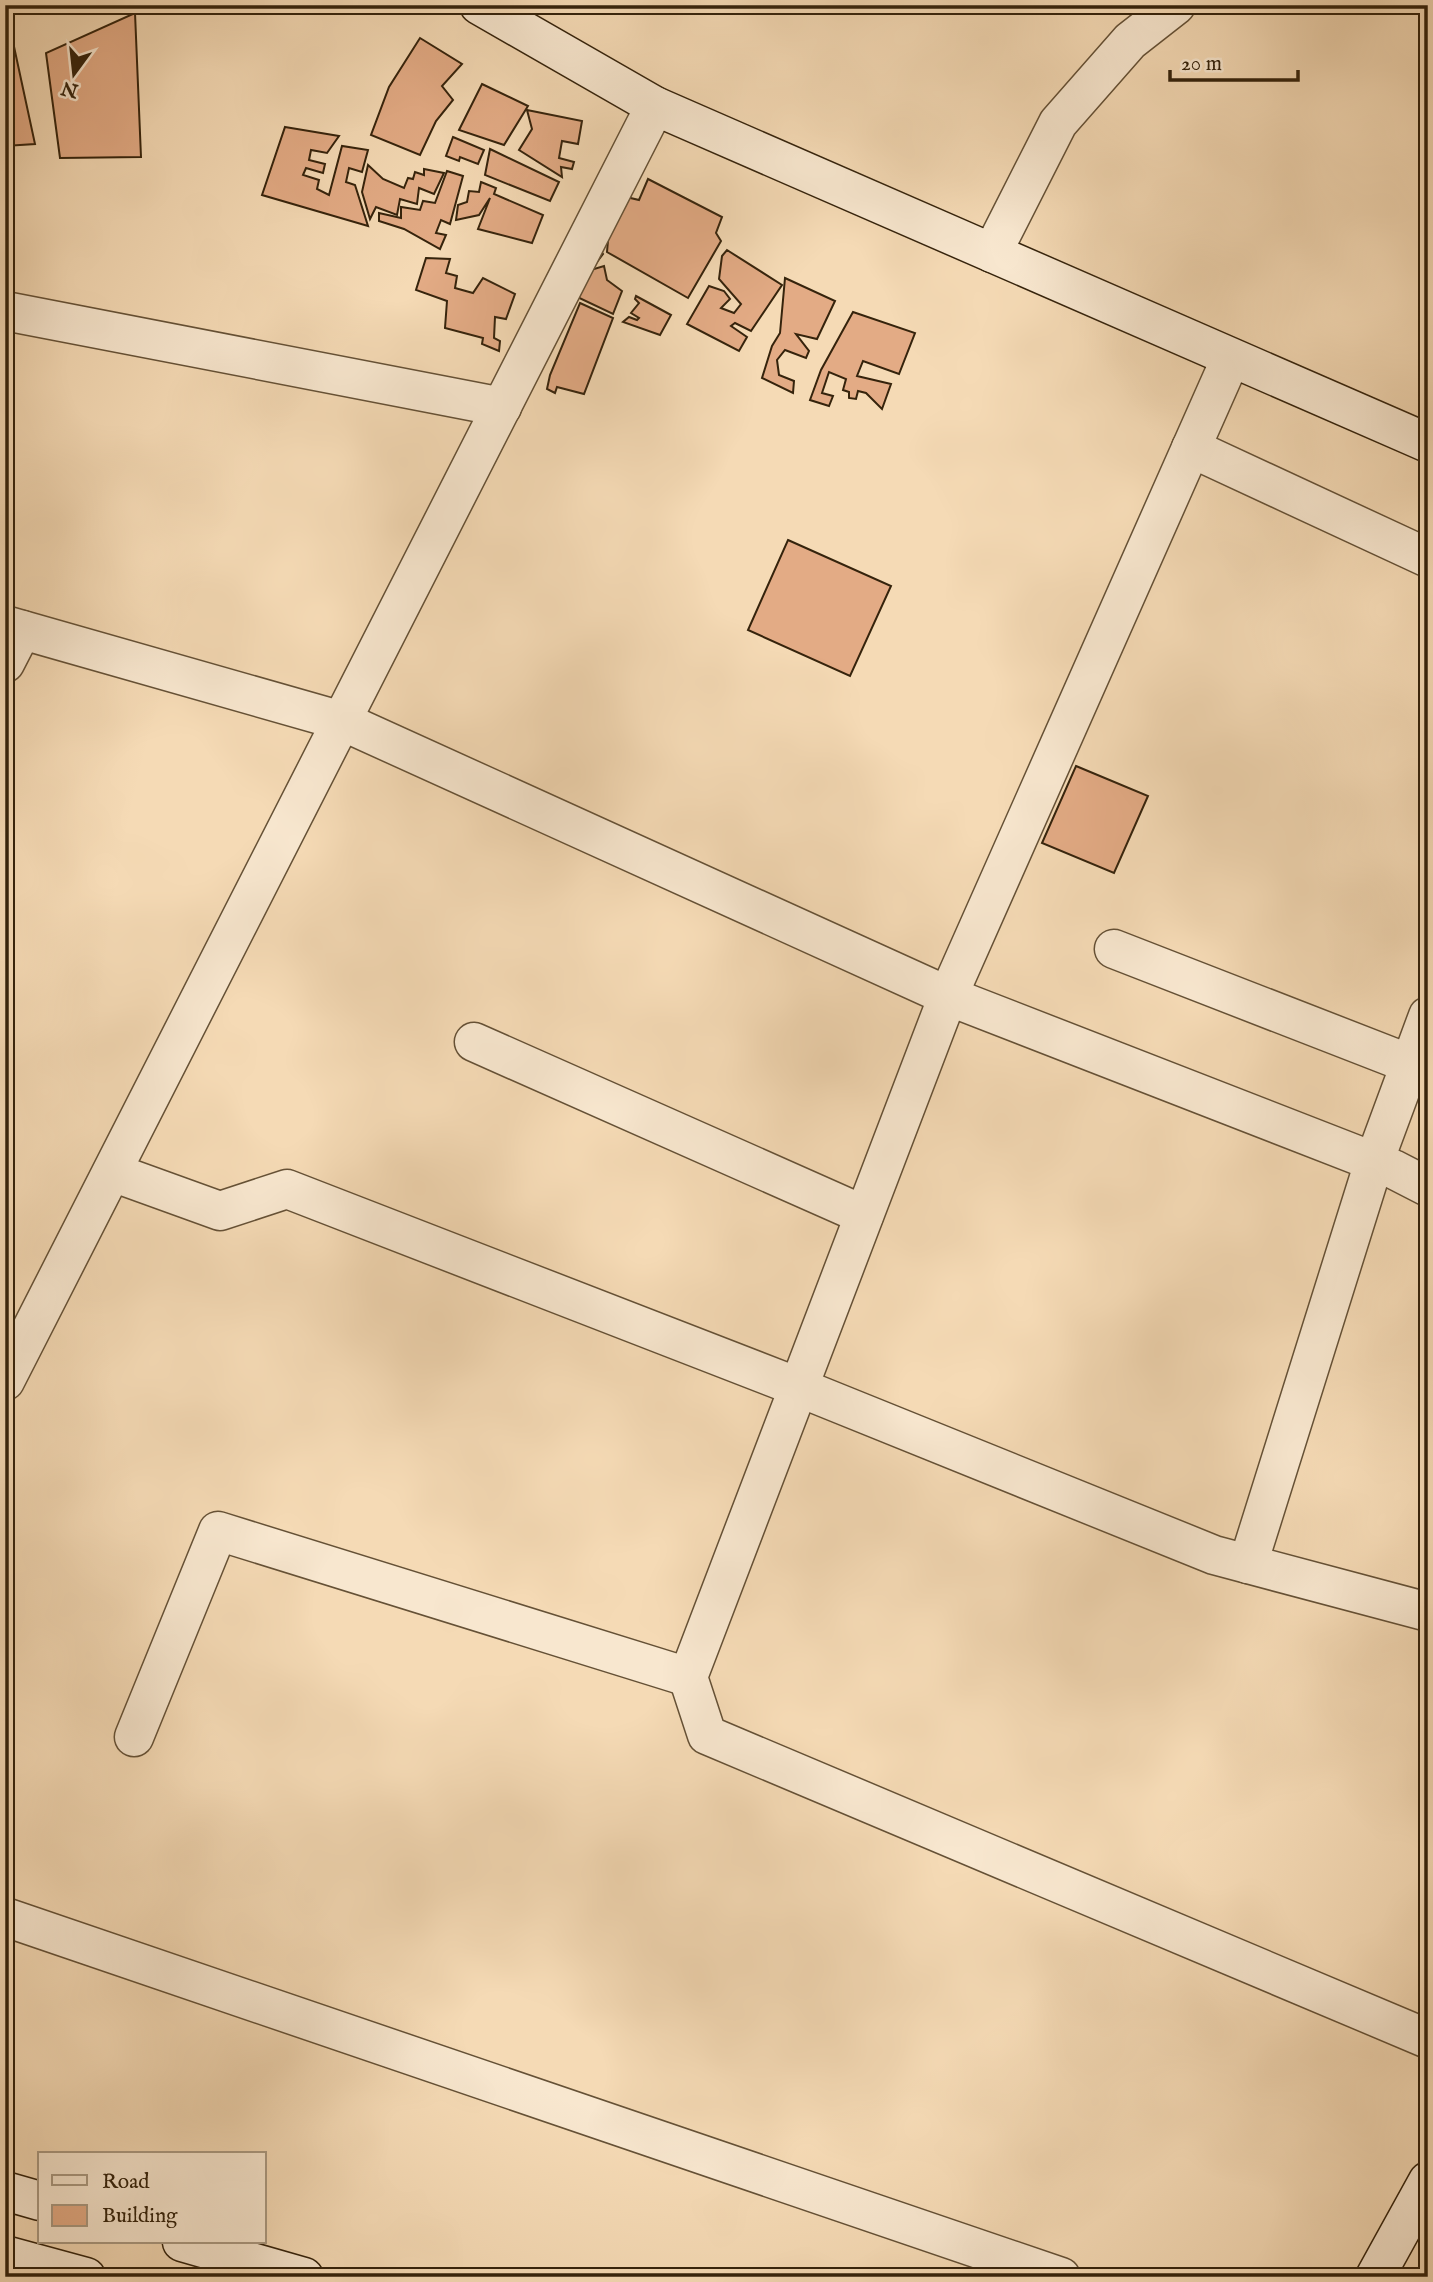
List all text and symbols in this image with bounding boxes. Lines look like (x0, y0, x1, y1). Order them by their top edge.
north arrow (38, 38, 108, 108)
scale bar (1170, 38, 1298, 82)
text: 20 m (1181, 51, 1222, 78)
text: N (59, 75, 82, 102)
legend (38, 2152, 266, 2244)
text: Road (102, 2169, 150, 2196)
text: Building (102, 2203, 178, 2230)

